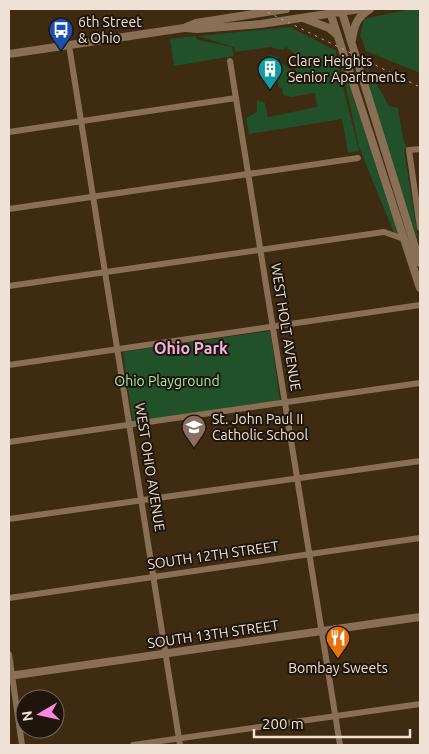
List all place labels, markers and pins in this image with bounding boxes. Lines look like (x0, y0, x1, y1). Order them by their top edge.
place label: 6th Street & Ohio (78, 14, 142, 46)
bus stop icon: 6th Street & Ohio (48, 17, 74, 51)
place label: Clare Heights Senior Apartments (288, 53, 406, 85)
building icon: Clare Heights Senior Apartments (257, 56, 283, 90)
place label: St. John Paul II Catholic School (212, 411, 308, 443)
school or university icon: St. John Paul II Catholic School (181, 414, 207, 448)
restaurant icon: Bombay Sweets (325, 625, 351, 659)
place label: Bombay Sweets (288, 660, 388, 676)

